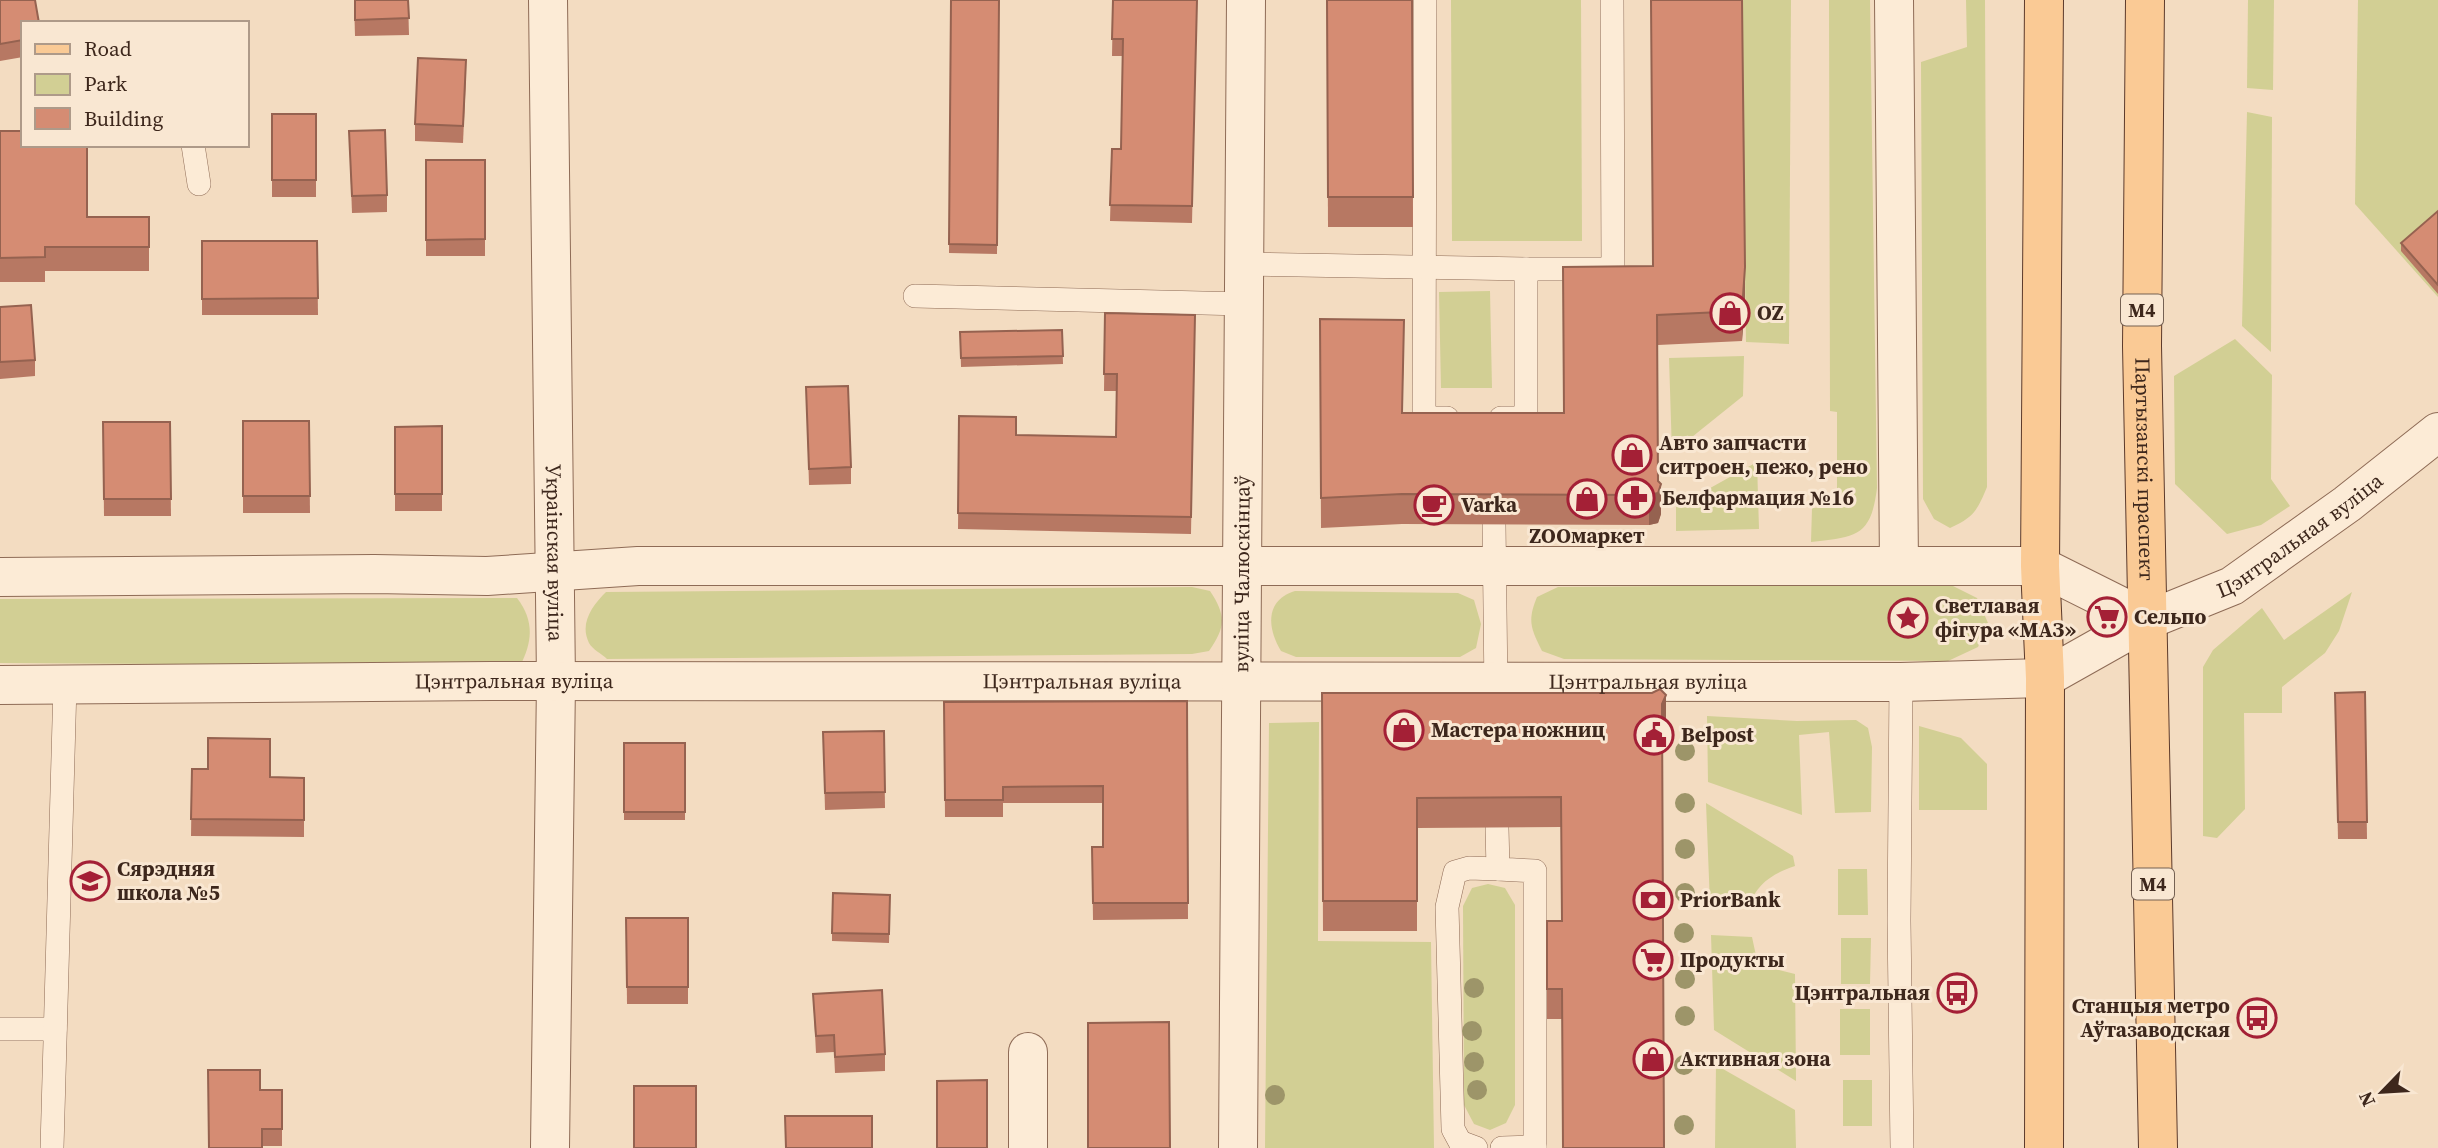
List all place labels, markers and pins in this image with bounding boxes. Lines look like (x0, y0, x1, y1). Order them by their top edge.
shop icon: OZ (1709, 292, 1751, 334)
place label: OZ (1757, 298, 1784, 327)
place label: Авто запчасти ситроен, пежо, рено (1659, 428, 1868, 481)
shop icon: Авто запчасти ситроен, пежо, рено (1611, 434, 1653, 476)
pharmacy icon: Белфармация №16 (1614, 477, 1656, 519)
shop icon: ZOOмаркет (1566, 478, 1608, 520)
place label: Белфармация №16 (1662, 483, 1854, 512)
cafe icon: Varka (1413, 484, 1455, 526)
place label: Varka (1461, 490, 1518, 519)
place label: ZOOмаркет (1529, 521, 1645, 550)
place label: Светлавая фігура «МАЗ» (1935, 591, 2076, 644)
supermarket icon: Сельпо (2086, 596, 2128, 638)
place icon: Светлавая фігура «МАЗ» (1887, 597, 1929, 639)
place label: Сельпо (2134, 602, 2207, 631)
shop icon: Мастера ножниц (1383, 709, 1425, 751)
public building icon: Belpost (1633, 714, 1675, 756)
place label: Мастера ножниц (1431, 715, 1605, 744)
place label: Belpost (1681, 720, 1754, 749)
place label: Сярэдняя школа №5 (117, 854, 220, 907)
school or university icon: Сярэдняя школа №5 (69, 860, 111, 902)
bank icon: PriorBank (1632, 879, 1674, 921)
place label: PriorBank (1680, 885, 1781, 914)
supermarket icon: Продукты (1632, 939, 1674, 981)
place label: Продукты (1680, 945, 1785, 974)
bus stop icon: Цэнтральная (1936, 972, 1978, 1014)
place label: Цэнтральная (1794, 978, 1930, 1007)
place label: Станцыя метро Аўтазаводская (2072, 991, 2230, 1044)
bus stop icon: Станцыя метро Аўтазаводская (2236, 997, 2278, 1039)
shop icon: Активная зона (1632, 1038, 1674, 1080)
place label: Активная зона (1680, 1044, 1832, 1073)

